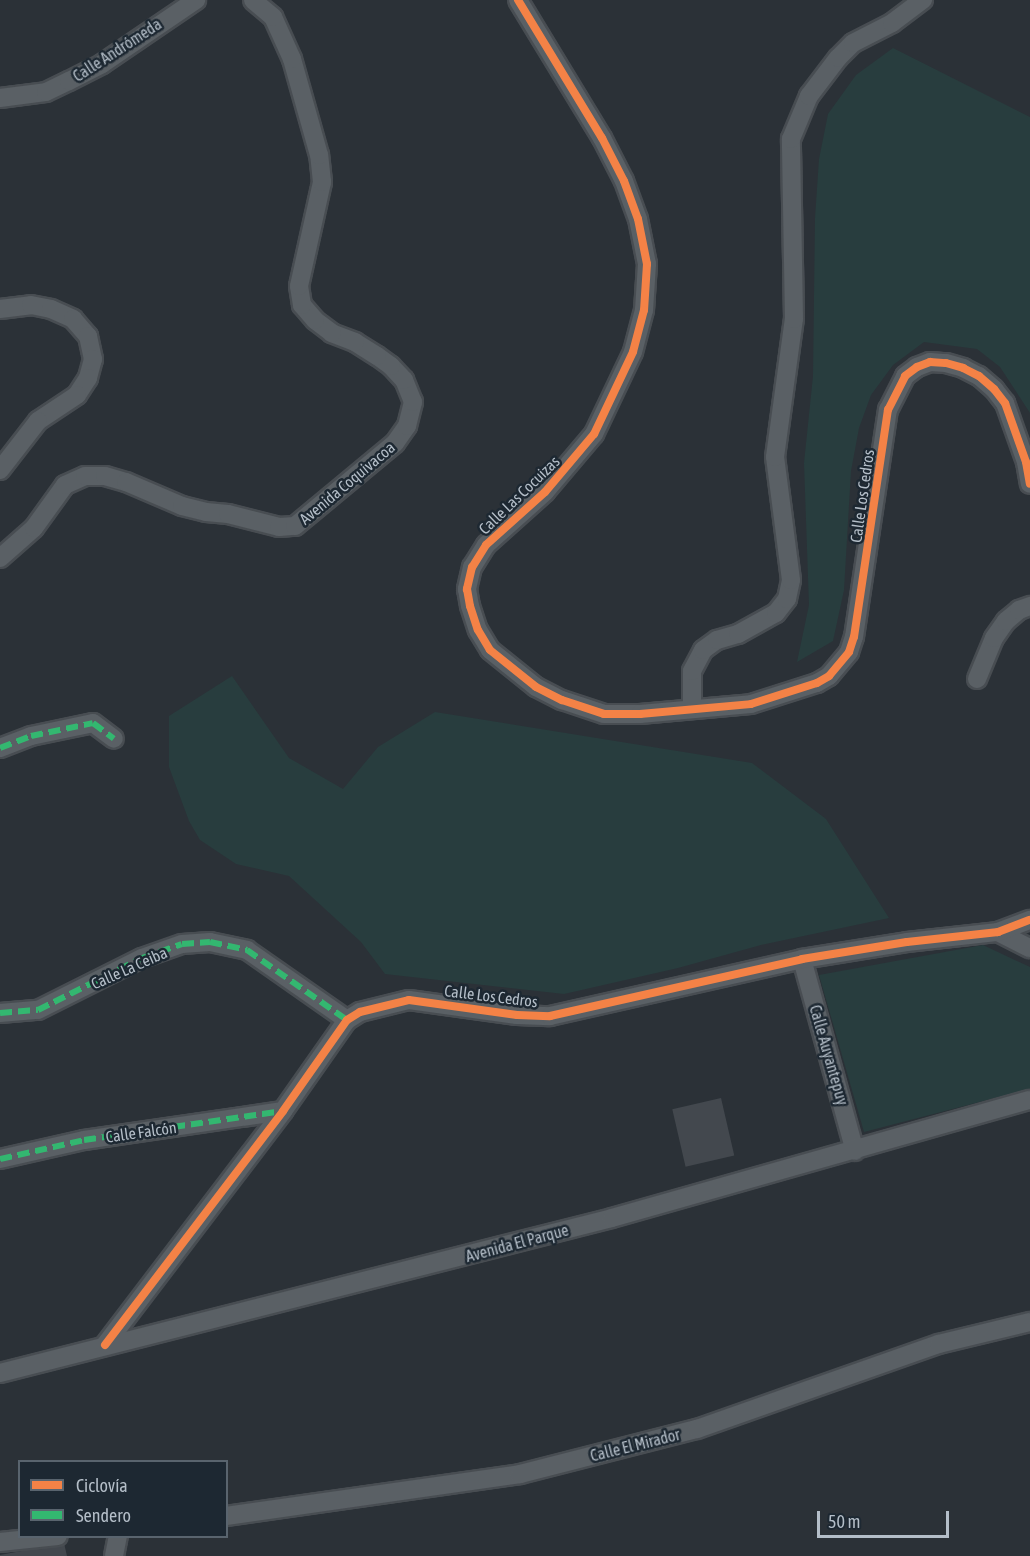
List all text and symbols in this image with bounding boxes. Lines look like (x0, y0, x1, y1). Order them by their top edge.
street label: Calle Andrómeda (69, 14, 165, 86)
street label: Avenida Coquivacoa (295, 438, 399, 528)
street label: Calle Los Cedros (846, 448, 878, 544)
street label: Calle Las Cocuizas (475, 452, 563, 538)
street label: Calle La Ceiba (88, 943, 170, 993)
street label: Calle Los Cedros (443, 981, 539, 1011)
street label: Calle Auyantepuy (806, 1003, 852, 1107)
street label: Calle Falcón (104, 1118, 178, 1146)
street label: Avenida El Parque (463, 1220, 571, 1266)
street label: Calle El Mirador (588, 1425, 682, 1465)
legend (18, 1460, 228, 1538)
text: Ciclovía (76, 1475, 128, 1496)
scale bar (820, 1499, 952, 1537)
text: Sendero (76, 1505, 131, 1526)
text: 50 m (828, 1511, 860, 1532)

